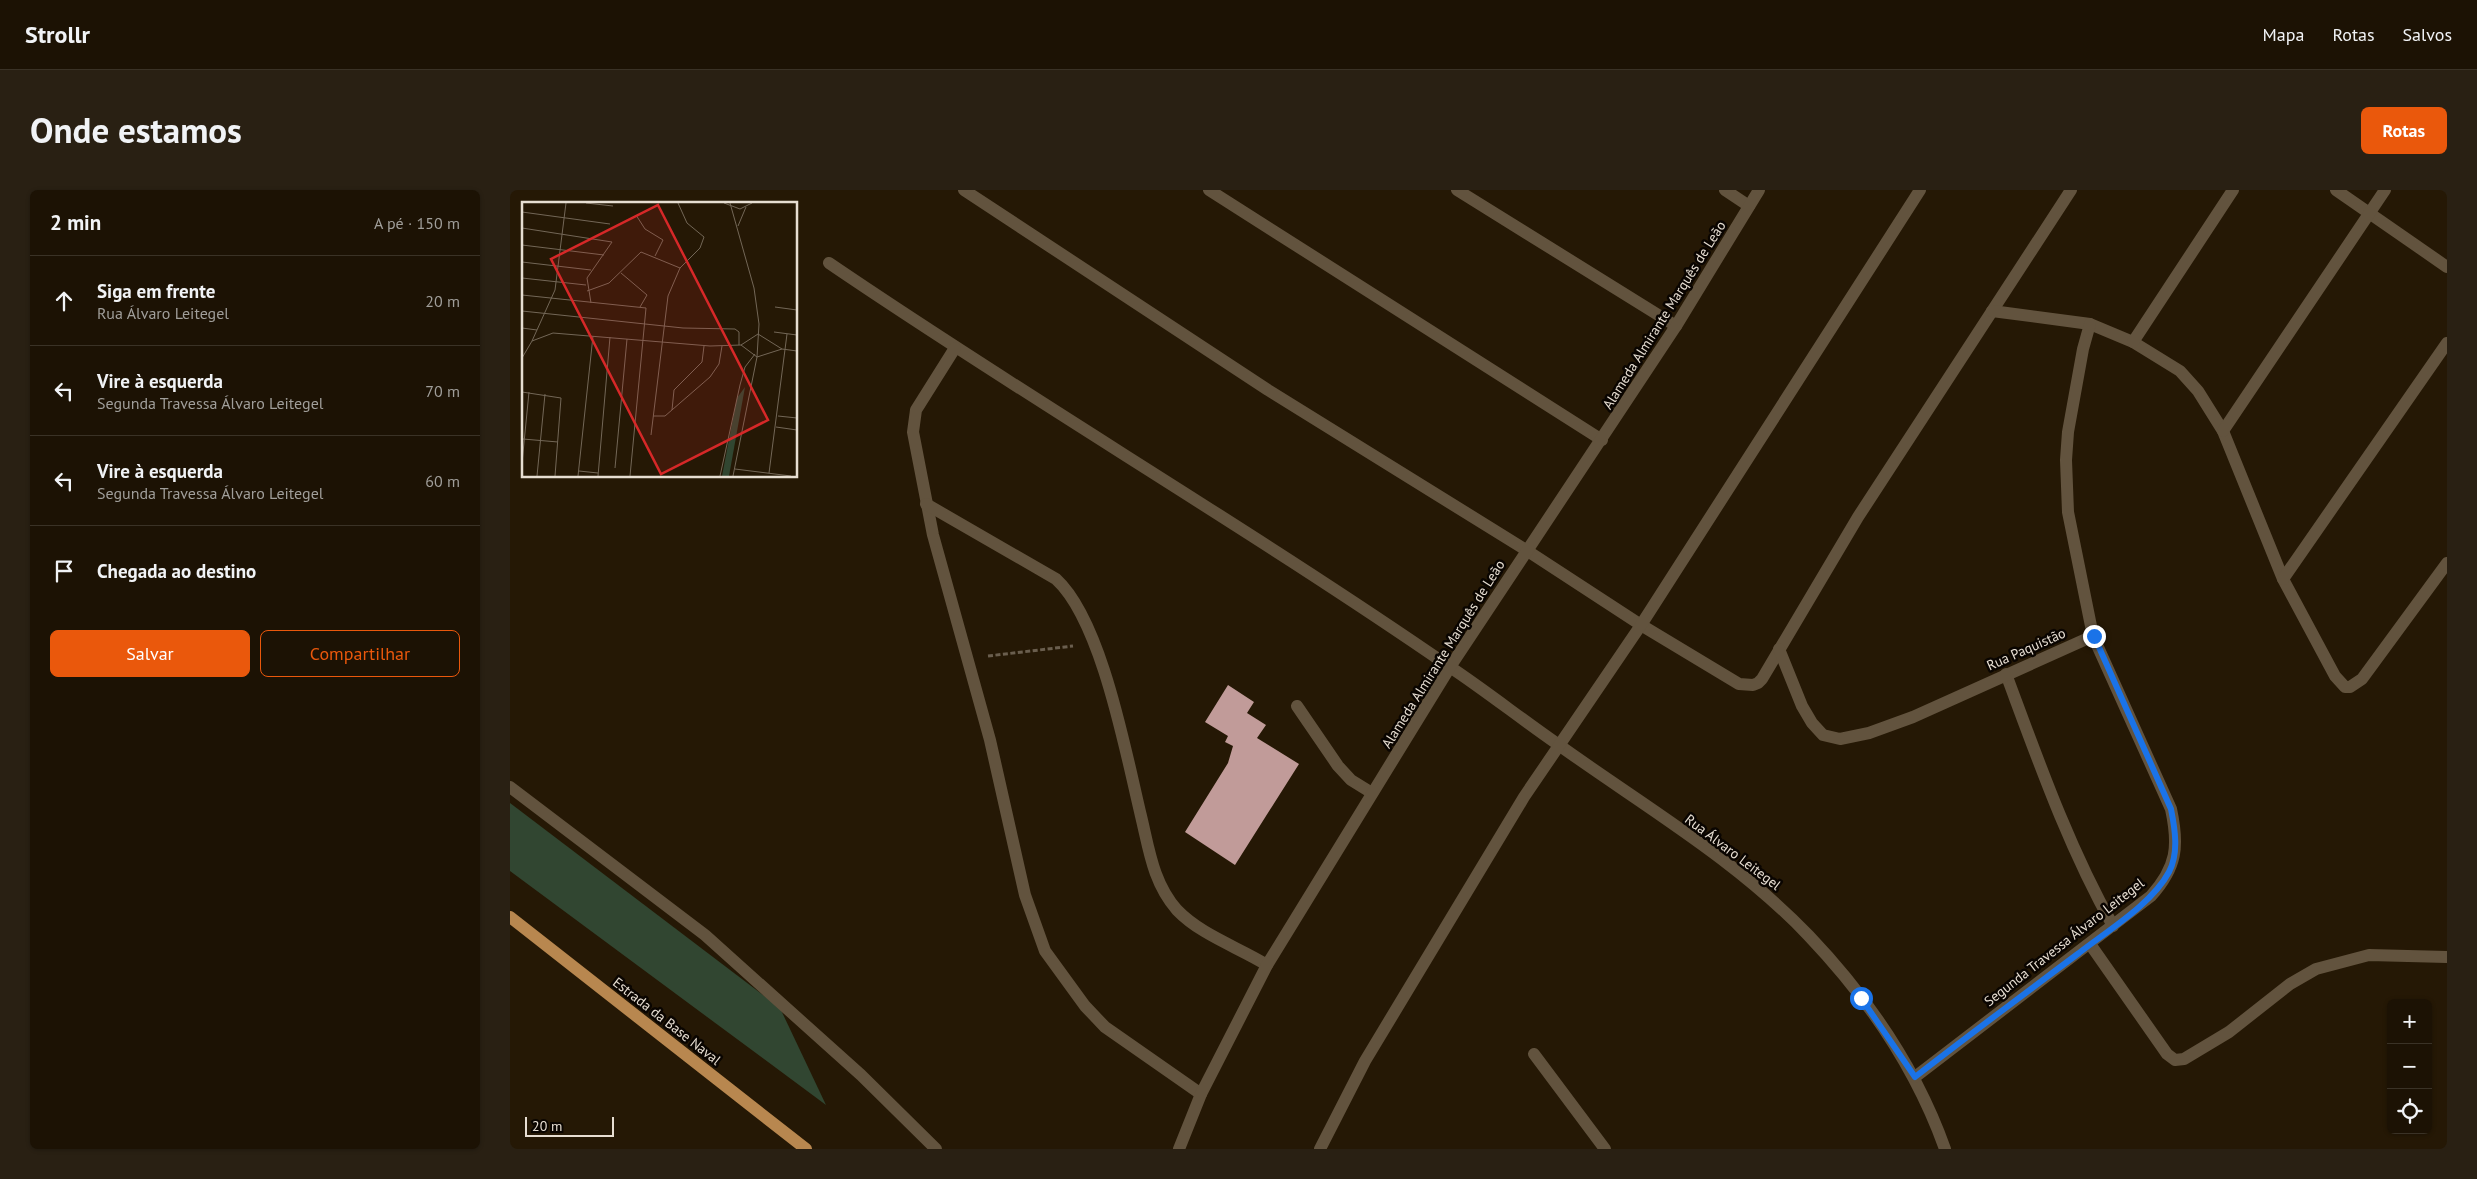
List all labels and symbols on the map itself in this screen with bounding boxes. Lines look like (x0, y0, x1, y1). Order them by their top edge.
inset map (522, 202, 798, 478)
street label: Alameda Almirante Marquês de Leão (1598, 218, 1730, 412)
street label: Alameda Almirante Marquês de Leão (1377, 557, 1509, 751)
street label: Rua Paquistão (1984, 624, 2068, 674)
route end (2083, 625, 2106, 648)
street label: Rua Álvaro Leitegel (1681, 810, 1785, 894)
street label: Segunda Travessa Álvaro Leitegel (1980, 874, 2148, 1010)
street label: Estrada da Base Naval (609, 973, 725, 1069)
route start (1850, 987, 1873, 1010)
scale bar (525, 1114, 614, 1137)

